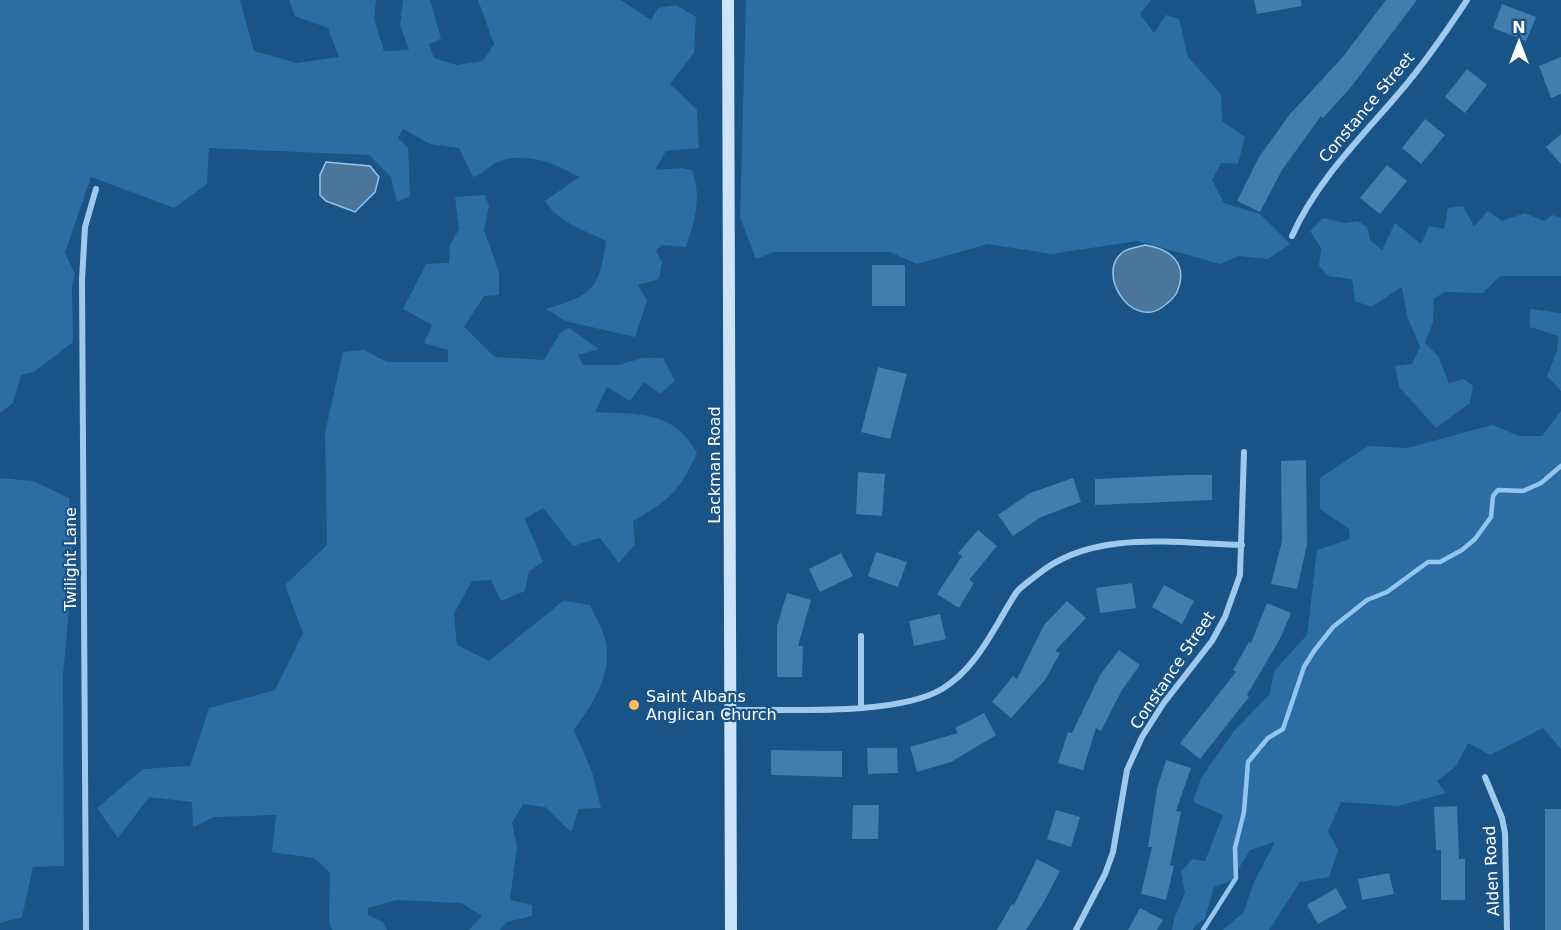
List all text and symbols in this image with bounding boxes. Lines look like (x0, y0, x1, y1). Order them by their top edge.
north arrow (1489, 12, 1549, 72)
text: N (1512, 18, 1526, 37)
street label: Constance Street (1315, 48, 1418, 166)
street label: Lackman Road (705, 406, 724, 524)
street label: Twilight Lane (61, 507, 80, 612)
street label: Constance Street (1126, 608, 1219, 733)
place label: Saint Albans Anglican Church (646, 687, 777, 724)
marker: Saint Albans Anglican Church (627, 698, 641, 712)
street label: Alden Road (1480, 825, 1503, 917)

